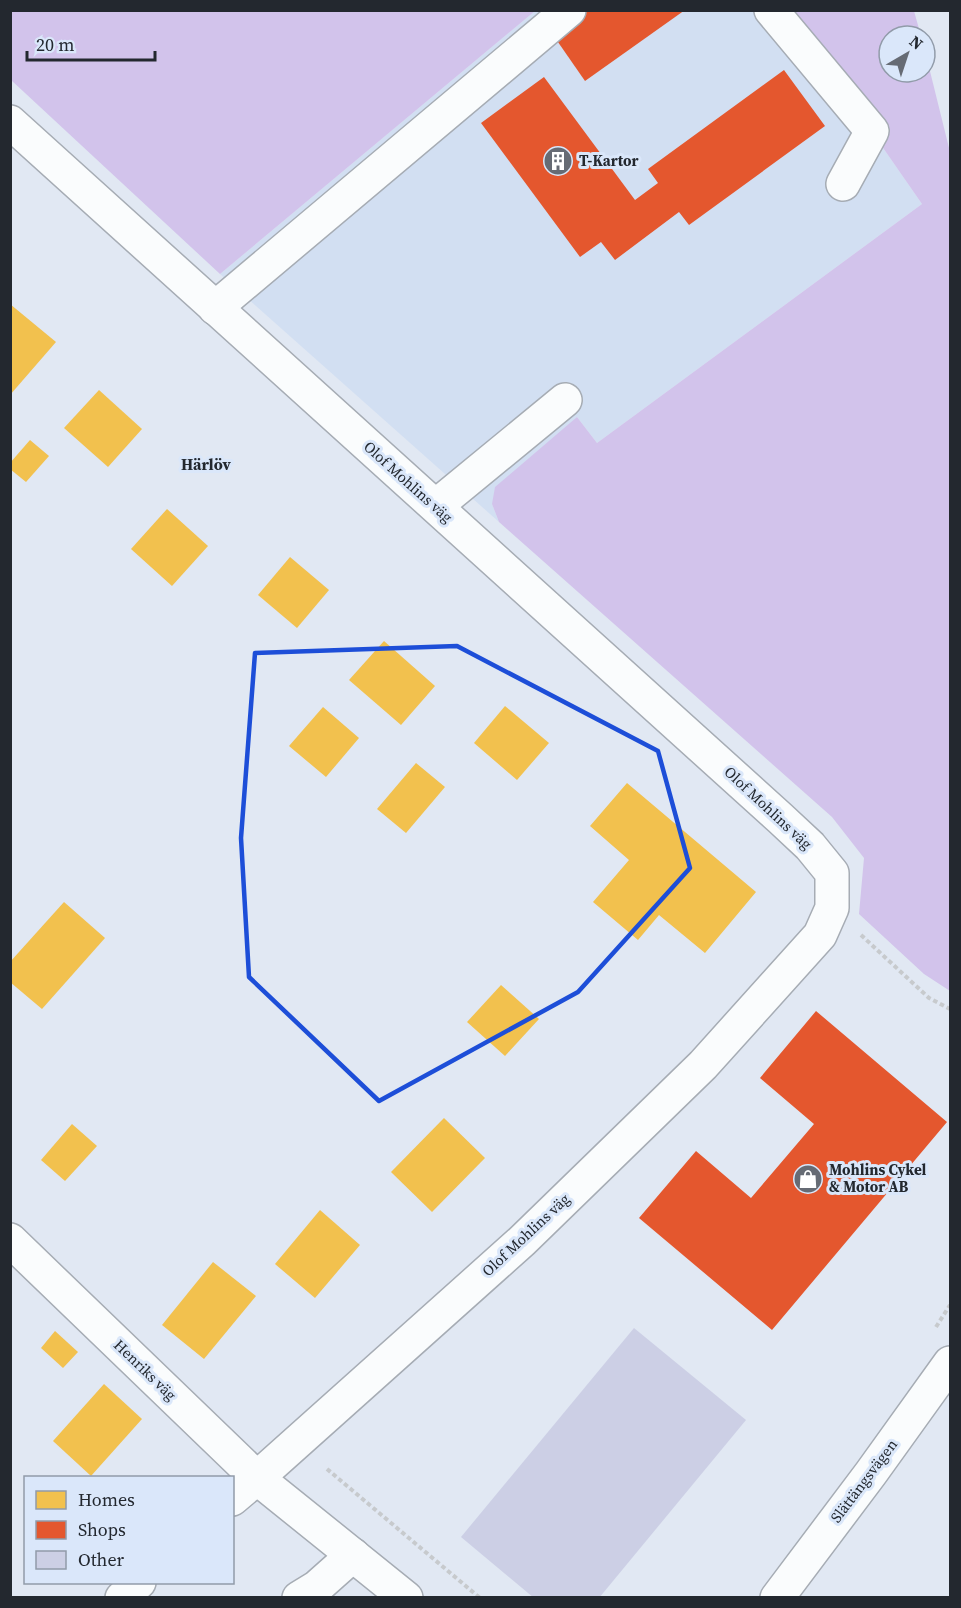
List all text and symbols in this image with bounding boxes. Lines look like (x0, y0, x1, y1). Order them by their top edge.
scale bar (27, 24, 154, 62)
north arrow (877, 24, 937, 84)
text: N (905, 30, 928, 55)
text: 20 m (36, 32, 74, 57)
building icon: T-Kartor (542, 145, 574, 177)
place label: T-Kartor (579, 150, 639, 171)
street label: Olof Mohlins väg (359, 436, 458, 527)
district label: Härlöv (181, 453, 232, 475)
street label: Olof Mohlins väg (720, 761, 817, 854)
place label: Mohlins Cykel & Motor AB (829, 1159, 926, 1197)
shop icon: Mohlins Cykel & Motor AB (792, 1163, 824, 1195)
street label: Olof Mohlins väg (477, 1188, 574, 1281)
street label: Henriks väg (109, 1334, 181, 1405)
street label: Slättängsvägen (825, 1435, 902, 1527)
legend (24, 1476, 234, 1584)
text: Homes (78, 1487, 135, 1512)
text: Shops (78, 1517, 126, 1542)
text: Other (78, 1547, 125, 1572)

